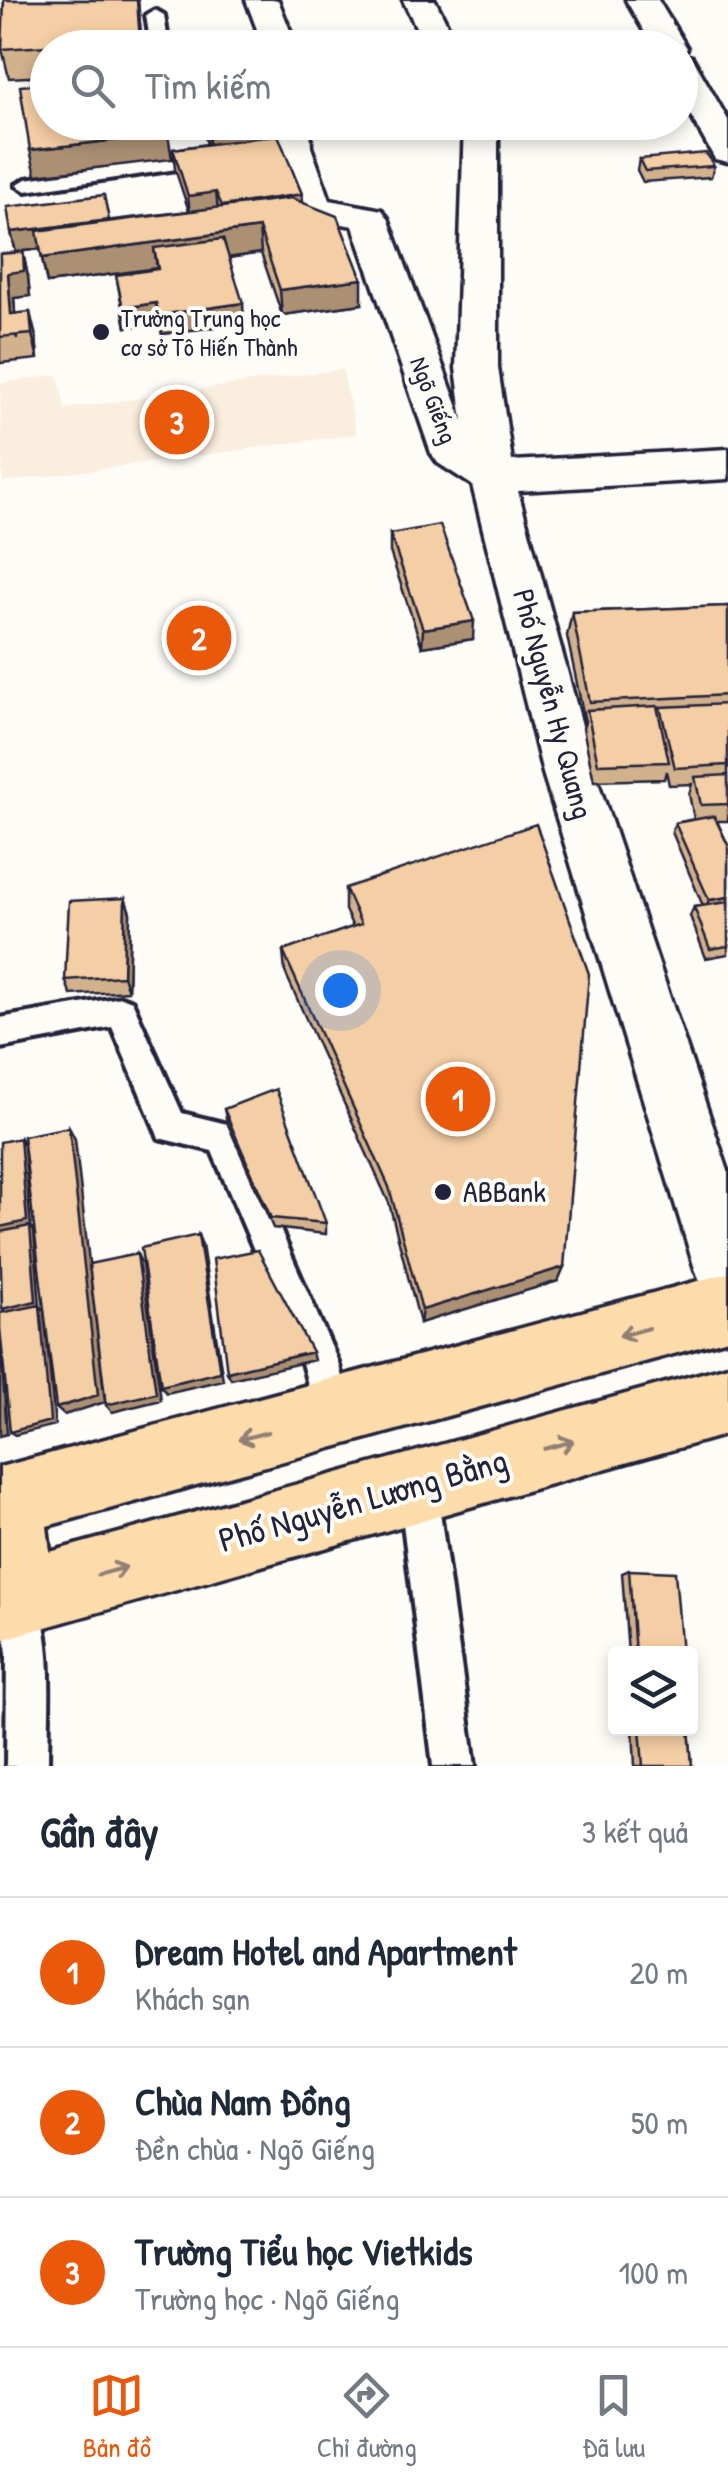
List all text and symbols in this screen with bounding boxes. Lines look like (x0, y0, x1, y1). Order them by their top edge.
search box (30, 30, 698, 140)
icon: search (65, 58, 120, 113)
text: Tìm kiếm (145, 59, 271, 111)
place label: Trường Trung học cơ sở Tô Hiến Thành (121, 301, 298, 364)
marker: Trường Trung học cơ sở Tô Hiến Thành (90, 321, 112, 343)
street label: Ngõ Giếng (402, 352, 466, 448)
pin: 3 (144, 384, 210, 460)
street label: Phố Nguyễn Hy Quang (504, 584, 604, 823)
pin: 2 (166, 600, 232, 676)
your location (315, 965, 366, 1016)
pin: 1 (426, 1062, 490, 1136)
place label: ABBank (463, 1171, 546, 1211)
marker: ABBank (432, 1181, 454, 1203)
one-way arrow (619, 1324, 650, 1342)
one-way arrow (238, 1428, 270, 1446)
one-way arrow (543, 1435, 574, 1454)
street label: Phố Nguyễn Lương Bằng (213, 1436, 513, 1563)
one-way arrow (95, 1561, 127, 1579)
map controls (608, 1646, 698, 1736)
button: layers (608, 1646, 698, 1736)
text: Gần đây (40, 1803, 158, 1860)
text: 3 kết quả (582, 1810, 688, 1853)
text: Dream Hotel and Apartment (135, 1925, 517, 1977)
text: 1 (67, 1951, 78, 1994)
text: 20 m (630, 1951, 688, 1994)
text: Khách sạn (135, 1977, 250, 2020)
text: Chùa Nam Đồng (135, 2075, 351, 2127)
text: 2 (65, 2101, 80, 2144)
text: 50 m (631, 2101, 688, 2144)
text: Đền chùa · Ngõ Giếng (135, 2127, 375, 2170)
text: Trường Tiểu học Vietkids (135, 2225, 473, 2277)
text: 3 (65, 2251, 80, 2294)
text: 100 m (619, 2251, 688, 2294)
text: Trường học · Ngõ Giếng (135, 2277, 399, 2320)
tab: Bản đồ (83, 2368, 151, 2466)
tab: Chỉ đường (317, 2368, 417, 2466)
tab: Đã lưu (582, 2368, 645, 2466)

